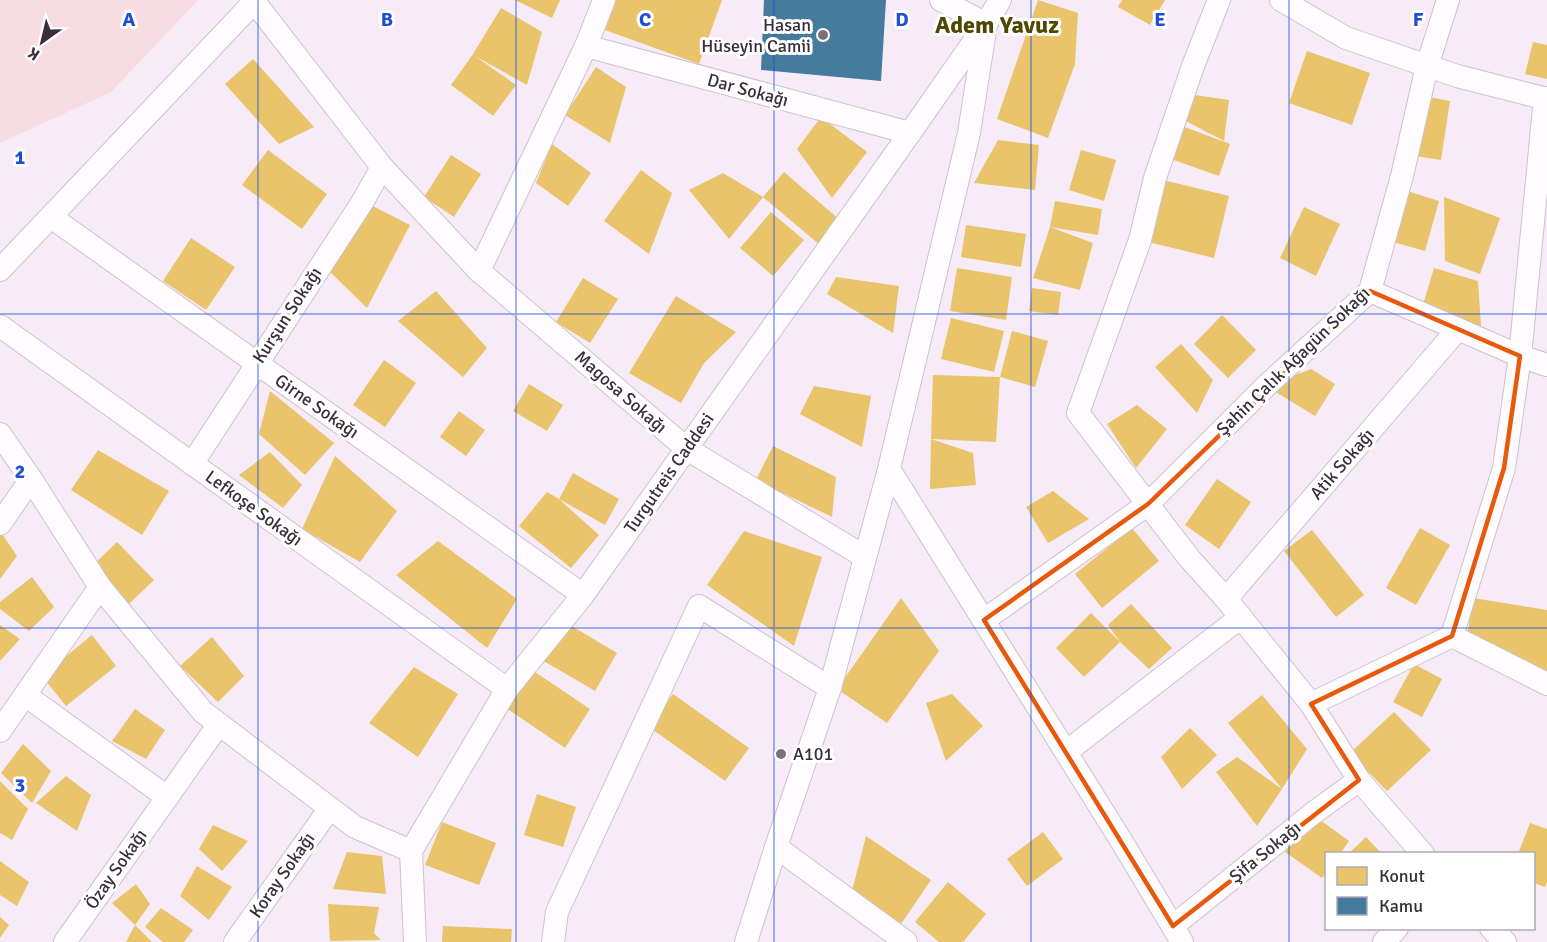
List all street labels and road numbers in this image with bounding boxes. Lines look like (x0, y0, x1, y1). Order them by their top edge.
street label: Dar Sokağı (705, 69, 791, 111)
street label: Kurşun Sokağı (248, 263, 326, 367)
street label: Şahin Çalık Ağagün Sokağı (1212, 282, 1374, 440)
street label: Magosa Sokağı (570, 346, 672, 438)
street label: Girne Sokağı (271, 369, 363, 443)
street label: Turgutreis Caddesi (619, 409, 719, 537)
street label: Atik Sokağı (1305, 424, 1379, 504)
street label: Lefkoşe Sokağı (201, 465, 307, 551)
street label: Şifa Sokağı (1225, 816, 1305, 888)
street label: Özay Sokağı (80, 825, 152, 913)
street label: Koray Sokağı (244, 828, 320, 922)

